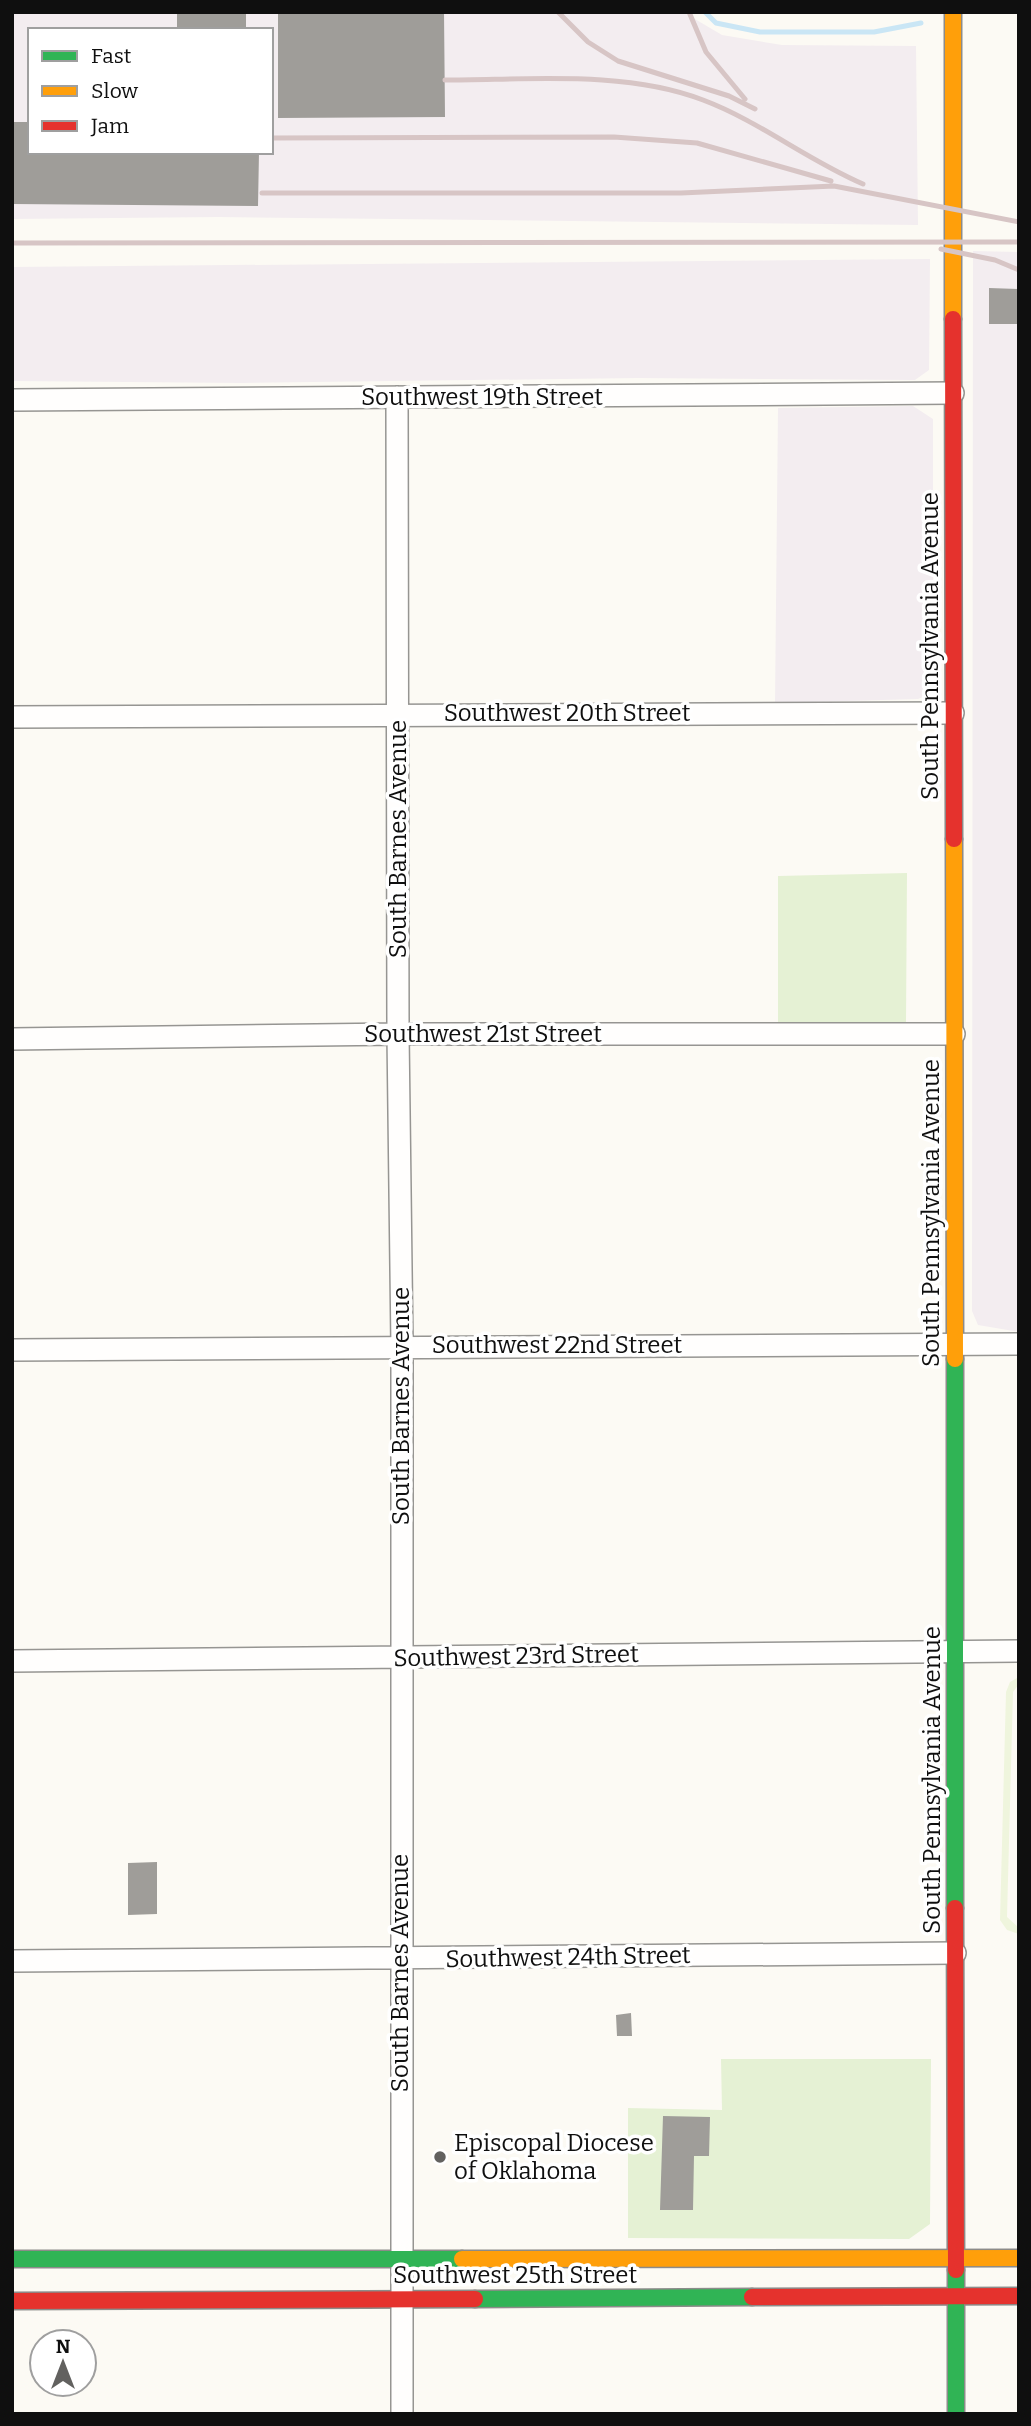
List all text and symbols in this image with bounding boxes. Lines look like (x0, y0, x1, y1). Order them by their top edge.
legend (28, 28, 273, 154)
text: Fast (91, 43, 132, 69)
text: Slow (91, 78, 138, 104)
text: Jam (90, 113, 129, 139)
street label: Southwest 19th Street (361, 383, 603, 411)
street label: South Pennsylvania Avenue (916, 492, 944, 800)
street label: Southwest 20th Street (444, 699, 691, 727)
street label: South Barnes Avenue (384, 720, 412, 958)
street label: Southwest 21st Street (364, 1020, 602, 1048)
street label: South Pennsylvania Avenue (917, 1059, 945, 1367)
street label: South Barnes Avenue (387, 1287, 415, 1525)
street label: Southwest 22nd Street (432, 1331, 683, 1359)
street label: South Pennsylvania Avenue (918, 1626, 946, 1934)
street label: Southwest 23rd Street (393, 1640, 639, 1672)
street label: South Barnes Avenue (386, 1854, 414, 2092)
street label: Southwest 24th Street (445, 1941, 691, 1973)
place label: Episcopal Diocese of Oklahoma (454, 2129, 654, 2185)
marker: Episcopal Diocese of Oklahoma (432, 2149, 448, 2165)
street label: Southwest 25th Street (393, 2261, 637, 2289)
north arrow (28, 2328, 98, 2398)
text: N (56, 2335, 71, 2358)

